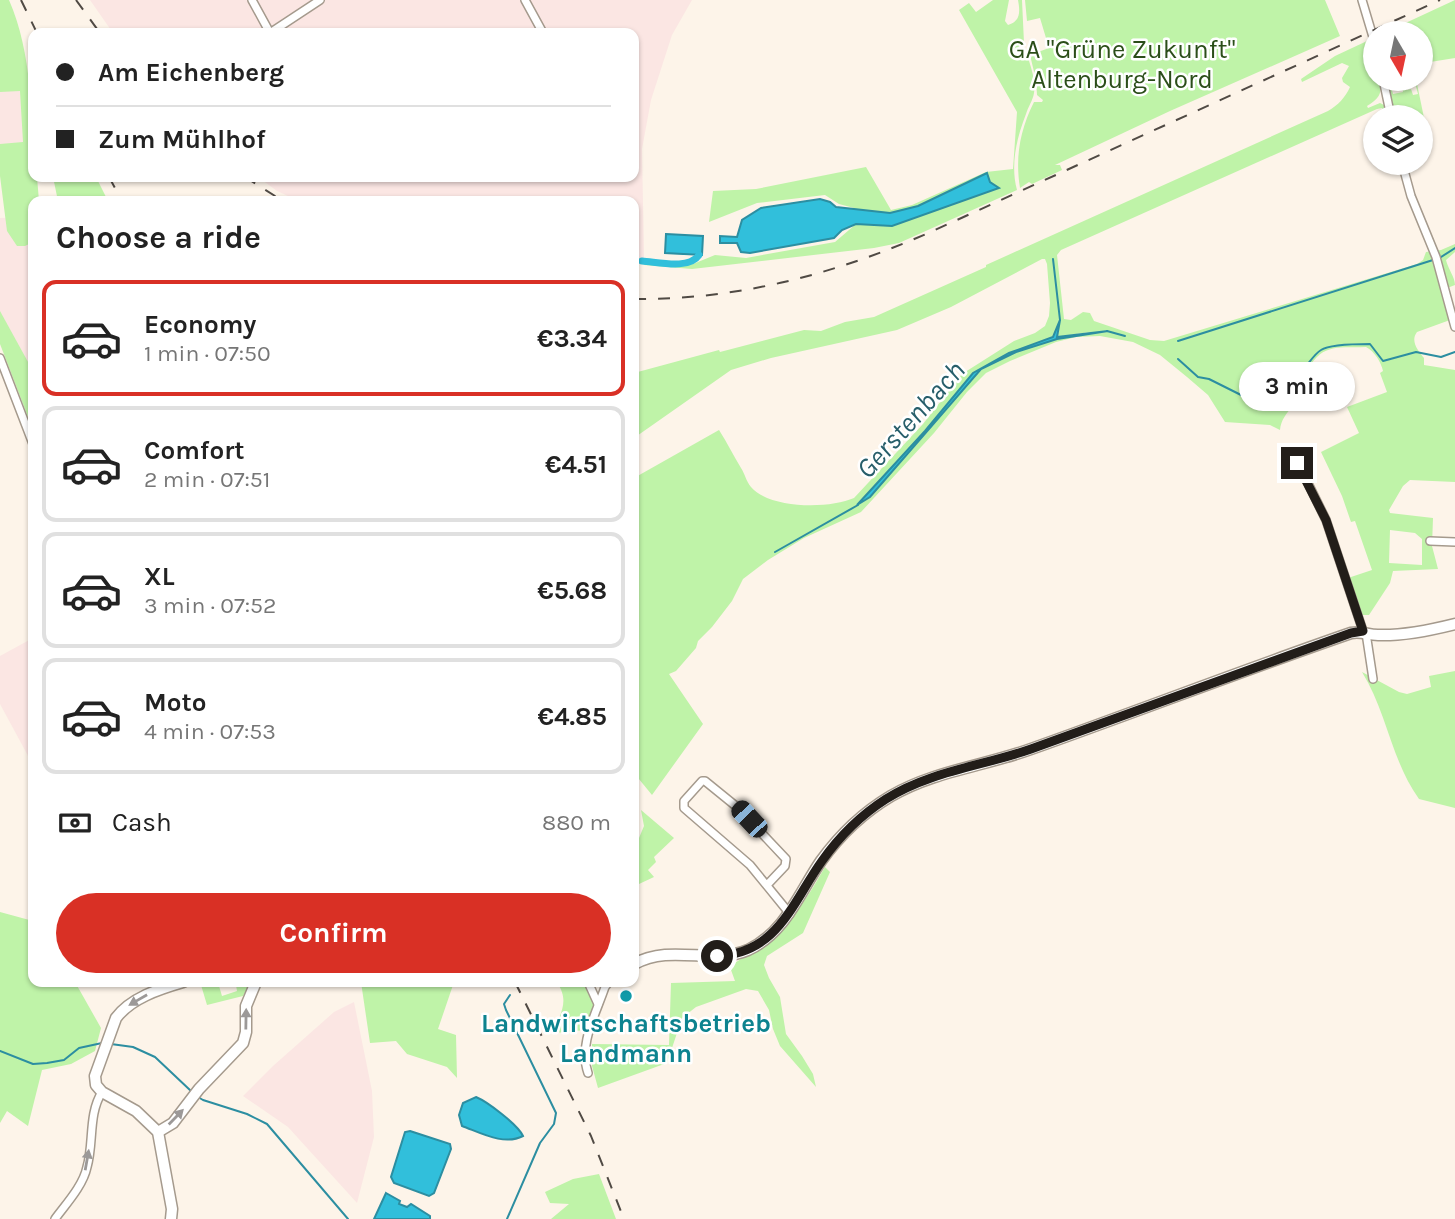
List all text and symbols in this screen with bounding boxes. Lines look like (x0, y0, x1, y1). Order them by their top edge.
north arrow (1363, 21, 1433, 91)
map controls (1363, 21, 1433, 175)
park label: GA "Grüne Zukunft" Altenburg-Nord (1009, 34, 1235, 95)
text: Am Eichenberg (98, 57, 284, 88)
button: layers (1363, 105, 1433, 175)
text: Zum Mühlhof (98, 124, 266, 155)
text: Choose a ride (56, 219, 261, 256)
icon: car (60, 307, 123, 370)
text: Economy (144, 309, 256, 340)
text: €3.34 (537, 323, 607, 354)
text: 1 min · 07:50 (144, 340, 271, 367)
water label: Gerstenbach (849, 354, 972, 485)
callout: 3 min (1239, 362, 1355, 410)
text: 3 min (1265, 373, 1329, 400)
icon: car (60, 433, 123, 496)
text: Comfort (144, 435, 245, 466)
route end (1281, 447, 1313, 479)
text: €4.51 (545, 449, 607, 480)
text: 2 min · 07:51 (144, 466, 270, 493)
icon: car (60, 559, 123, 622)
text: XL (144, 561, 175, 592)
text: €5.68 (537, 575, 607, 606)
text: 3 min · 07:52 (144, 592, 276, 619)
icon: car (60, 685, 123, 748)
text: Moto (144, 687, 206, 718)
text: €4.85 (538, 701, 607, 732)
text: 4 min · 07:53 (144, 718, 276, 745)
car (727, 796, 772, 842)
icon: cash (56, 804, 94, 842)
text: Cash (112, 807, 172, 838)
text: 880 m (542, 809, 611, 836)
button: Confirm (56, 893, 611, 973)
route start (701, 940, 733, 972)
marker: Landwirtschaftsbetrieb Landmann (618, 988, 634, 1004)
one-way arrow (128, 994, 148, 1006)
one-way arrow (240, 1007, 252, 1029)
place label: Landwirtschaftsbetrieb Landmann (481, 1008, 771, 1069)
one-way arrow (167, 1109, 184, 1126)
one-way arrow (82, 1149, 93, 1171)

